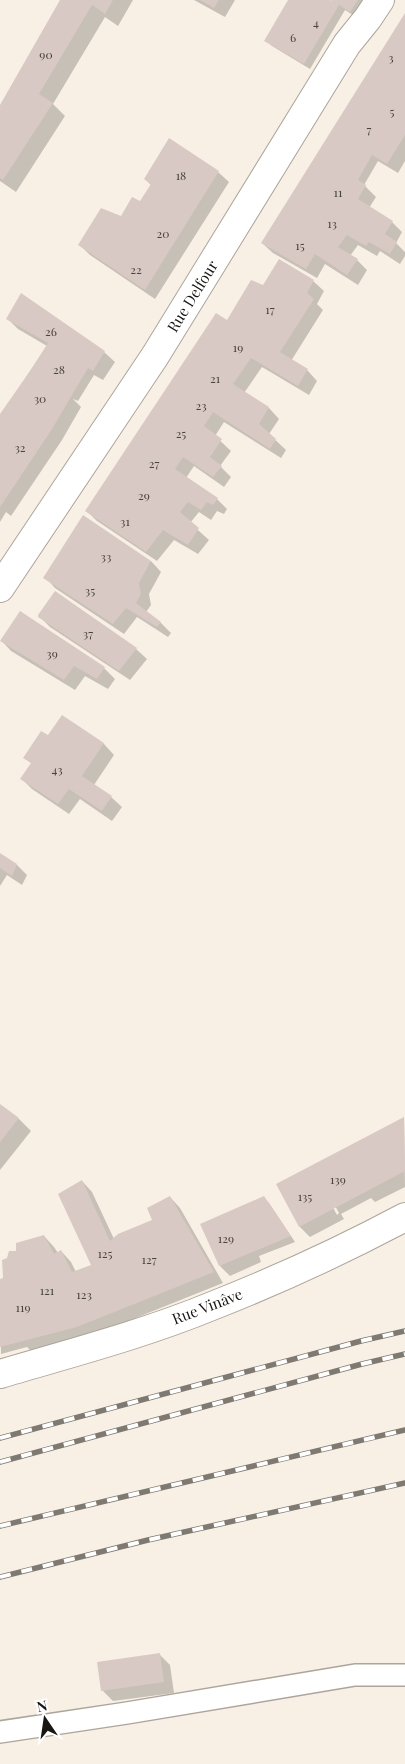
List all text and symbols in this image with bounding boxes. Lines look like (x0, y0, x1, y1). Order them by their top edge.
house number: 4 (313, 14, 319, 30)
house number: 6 (290, 29, 296, 45)
house number: 90 (39, 46, 53, 62)
house number: 3 (388, 49, 394, 65)
house number: 5 (390, 103, 395, 119)
house number: 7 (367, 121, 372, 137)
house number: 18 (176, 167, 186, 183)
house number: 11 (334, 184, 343, 200)
house number: 13 (327, 215, 337, 231)
house number: 20 (157, 225, 169, 241)
house number: 15 (295, 237, 305, 253)
street label: Rue Delfour (162, 256, 222, 336)
house number: 22 (130, 261, 142, 277)
house number: 17 (265, 301, 275, 317)
house number: 26 (45, 323, 57, 339)
house number: 19 (233, 339, 243, 355)
house number: 28 (53, 361, 65, 377)
house number: 21 (210, 370, 221, 386)
house number: 30 (34, 390, 46, 406)
house number: 23 (195, 397, 207, 413)
house number: 25 (176, 425, 186, 441)
house number: 32 (14, 439, 26, 455)
house number: 27 (149, 455, 159, 471)
house number: 29 (138, 487, 150, 503)
house number: 31 (120, 513, 130, 529)
house number: 33 (101, 548, 111, 564)
house number: 35 (85, 582, 95, 598)
house number: 37 (83, 625, 93, 641)
house number: 39 (46, 645, 58, 661)
house number: 43 (51, 761, 63, 777)
house number: 139 (330, 1171, 346, 1187)
house number: 135 (298, 1188, 312, 1204)
house number: 129 (218, 1230, 234, 1246)
house number: 125 (97, 1245, 113, 1261)
house number: 127 (141, 1251, 157, 1267)
house number: 121 (40, 1282, 55, 1298)
street label: Rue Vinâve (169, 1283, 245, 1329)
house number: 123 (76, 1286, 92, 1302)
house number: 119 (16, 1299, 31, 1315)
north arrow (20, 1694, 70, 1744)
text: N (35, 1695, 49, 1716)

